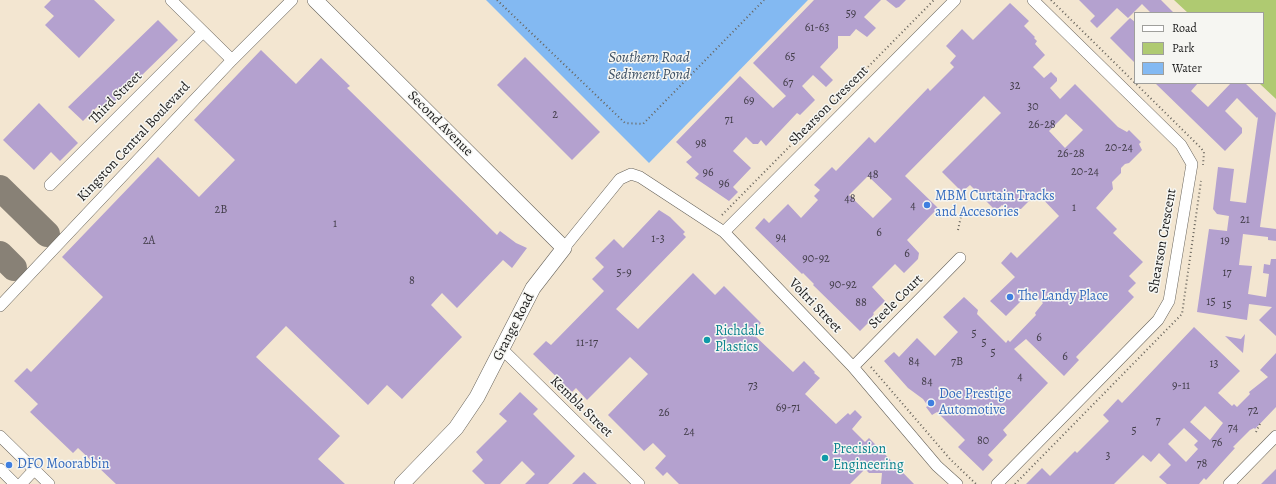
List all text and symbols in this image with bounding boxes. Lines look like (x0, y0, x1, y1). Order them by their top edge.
house number: 59 (846, 7, 856, 21)
legend (1134, 12, 1264, 84)
text: Road (1172, 20, 1197, 36)
house number: 61-63 (805, 21, 829, 35)
text: Park (1172, 40, 1195, 56)
water label: Southern Road Sediment Pond (608, 49, 690, 84)
house number: 65 (785, 50, 795, 64)
text: Water (1172, 60, 1202, 76)
street label: Shearson Crescent (786, 63, 872, 149)
street label: Third Street (86, 68, 146, 128)
house number: 67 (783, 76, 793, 90)
street label: Kingston Central Boulevard (74, 79, 194, 205)
house number: 32 (1010, 79, 1020, 93)
street label: Second Avenue (404, 88, 476, 160)
house number: 69 (743, 94, 755, 108)
house number: 30 (1027, 100, 1039, 114)
house number: 2 (552, 108, 558, 122)
house number: 71 (724, 113, 734, 127)
house number: 26-28 (1028, 118, 1056, 132)
house number: 98 (695, 137, 707, 151)
house number: 20-24 (1105, 141, 1133, 155)
house number: 26-28 (1057, 147, 1085, 161)
house number: 20-24 (1071, 165, 1099, 179)
house number: 96 (702, 166, 714, 180)
house number: 48 (867, 168, 879, 182)
house number: 96 (718, 177, 730, 191)
street label: Shearson Crescent (1146, 187, 1180, 295)
place label: MBM Curtain Tracks and Accesories (935, 189, 1055, 222)
house number: 48 (844, 192, 856, 206)
house number: 4 (910, 199, 916, 213)
marker: MBM Curtain Tracks and Accesories (922, 200, 932, 210)
house number: 1 (1072, 201, 1076, 215)
house number: 2B (215, 203, 227, 217)
house number: 21 (1240, 213, 1250, 227)
house number: 1 (333, 217, 337, 231)
house number: 6 (876, 226, 882, 240)
house number: 94 (776, 231, 786, 245)
house number: 1-3 (651, 232, 665, 246)
house number: 2A (143, 234, 155, 248)
house number: 19 (1220, 234, 1230, 248)
house number: 6 (904, 247, 910, 261)
house number: 90-92 (802, 252, 830, 266)
house number: 5-9 (616, 266, 632, 280)
house number: 17 (1222, 266, 1232, 280)
street label: Steele Court (865, 271, 927, 333)
house number: 8 (409, 274, 415, 288)
street label: Voltri Street (785, 275, 845, 337)
house number: 90-92 (829, 278, 857, 292)
place label: The Landy Place (1018, 289, 1108, 305)
street label: Grange Road (490, 290, 538, 364)
marker: The Landy Place (1005, 292, 1015, 302)
house number: 15 (1206, 295, 1216, 309)
house number: 88 (855, 296, 867, 310)
house number: 15 (1222, 298, 1232, 312)
place label: Richdale Plastics (715, 324, 765, 356)
house number: 5 (971, 327, 977, 341)
house number: 6 (1036, 331, 1042, 345)
marker: Richdale Plastics (702, 335, 712, 345)
house number: 11-17 (576, 336, 598, 350)
house number: 5 (981, 336, 987, 350)
house number: 5 (990, 346, 996, 360)
house number: 6 (1062, 350, 1068, 364)
house number: 84 (908, 355, 920, 369)
house number: 7B (951, 355, 963, 369)
house number: 13 (1209, 357, 1219, 371)
house number: 4 (1017, 370, 1023, 384)
street label: Kembla Street (546, 373, 616, 441)
house number: 84 (921, 375, 933, 389)
house number: 73 (748, 379, 758, 393)
house number: 9-11 (1172, 379, 1190, 393)
place label: Doe Prestige Automotive (939, 387, 1011, 420)
marker: Doe Prestige Automotive (926, 398, 936, 408)
house number: 69-71 (776, 401, 800, 415)
house number: 72 (1248, 404, 1258, 418)
house number: 26 (658, 406, 670, 420)
house number: 7 (1155, 414, 1161, 428)
house number: 74 (1228, 421, 1238, 435)
house number: 5 (1131, 424, 1137, 438)
house number: 24 (683, 425, 695, 439)
house number: 80 (977, 434, 989, 448)
house number: 76 (1212, 436, 1222, 450)
place label: Precision Engineering (833, 442, 904, 474)
house number: 3 (1106, 449, 1110, 463)
marker: Precision Engineering (820, 453, 830, 463)
place label: DFO Moorabbin (17, 457, 109, 473)
house number: 78 (1197, 457, 1207, 471)
marker: DFO Moorabbin (4, 460, 14, 470)

